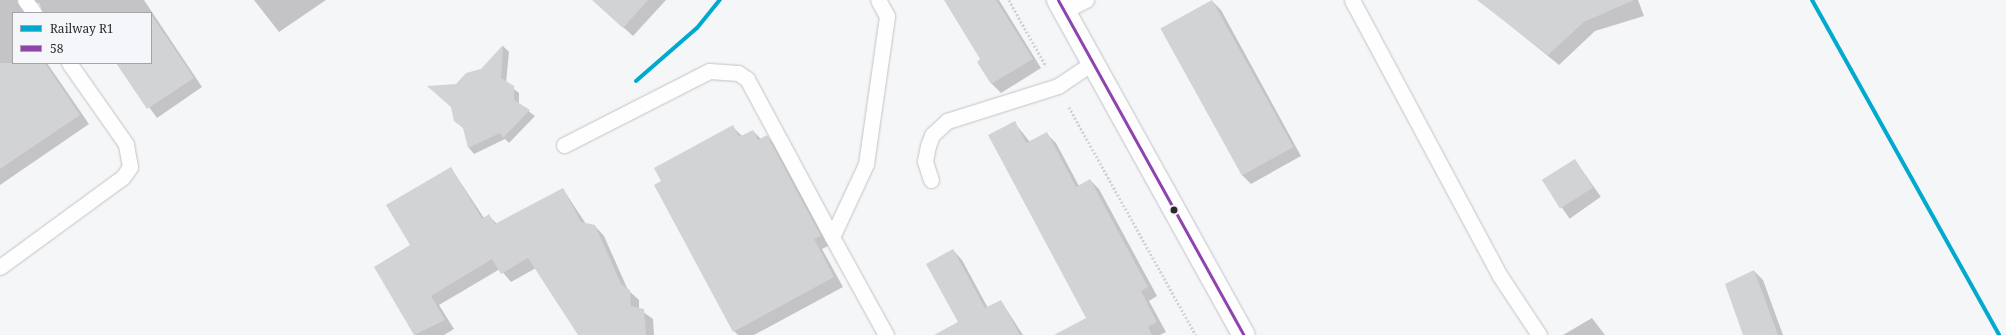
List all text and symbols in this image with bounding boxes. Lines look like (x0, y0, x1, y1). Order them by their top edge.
legend (12, 12, 152, 64)
text: Railway R1 (50, 20, 114, 37)
text: 58 (50, 40, 63, 57)
unlabelled marker (1169, 205, 1179, 215)

